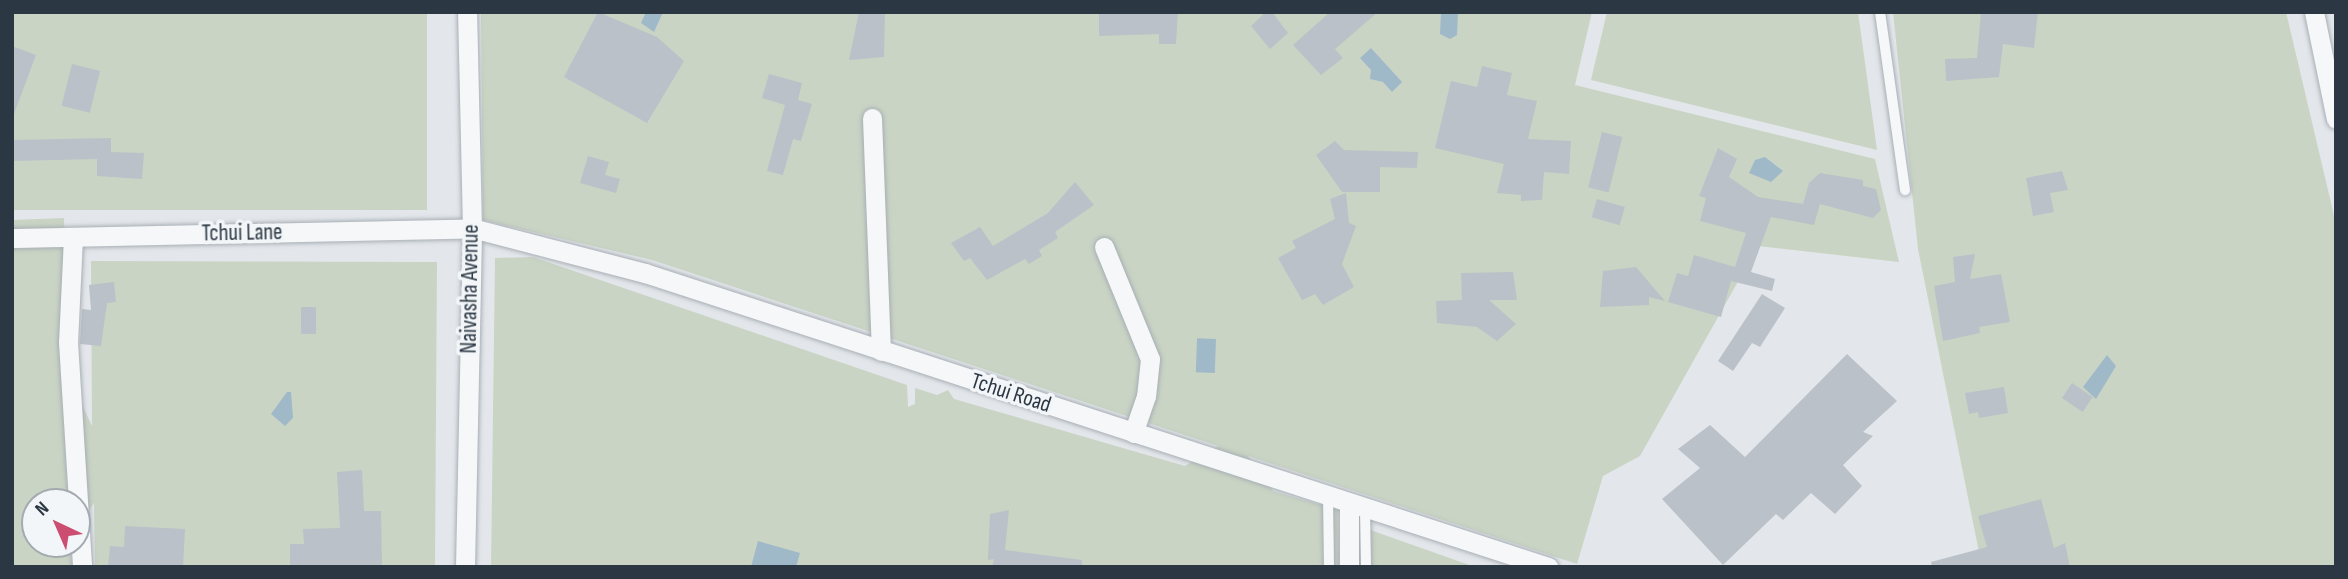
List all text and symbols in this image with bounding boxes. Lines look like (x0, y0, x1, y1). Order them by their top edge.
street label: Tchui Lane (201, 218, 283, 248)
street label: Naivasha Avenue (455, 224, 485, 354)
street label: Tchui Road (967, 367, 1055, 419)
north arrow (21, 488, 91, 558)
text: N (31, 497, 54, 521)

